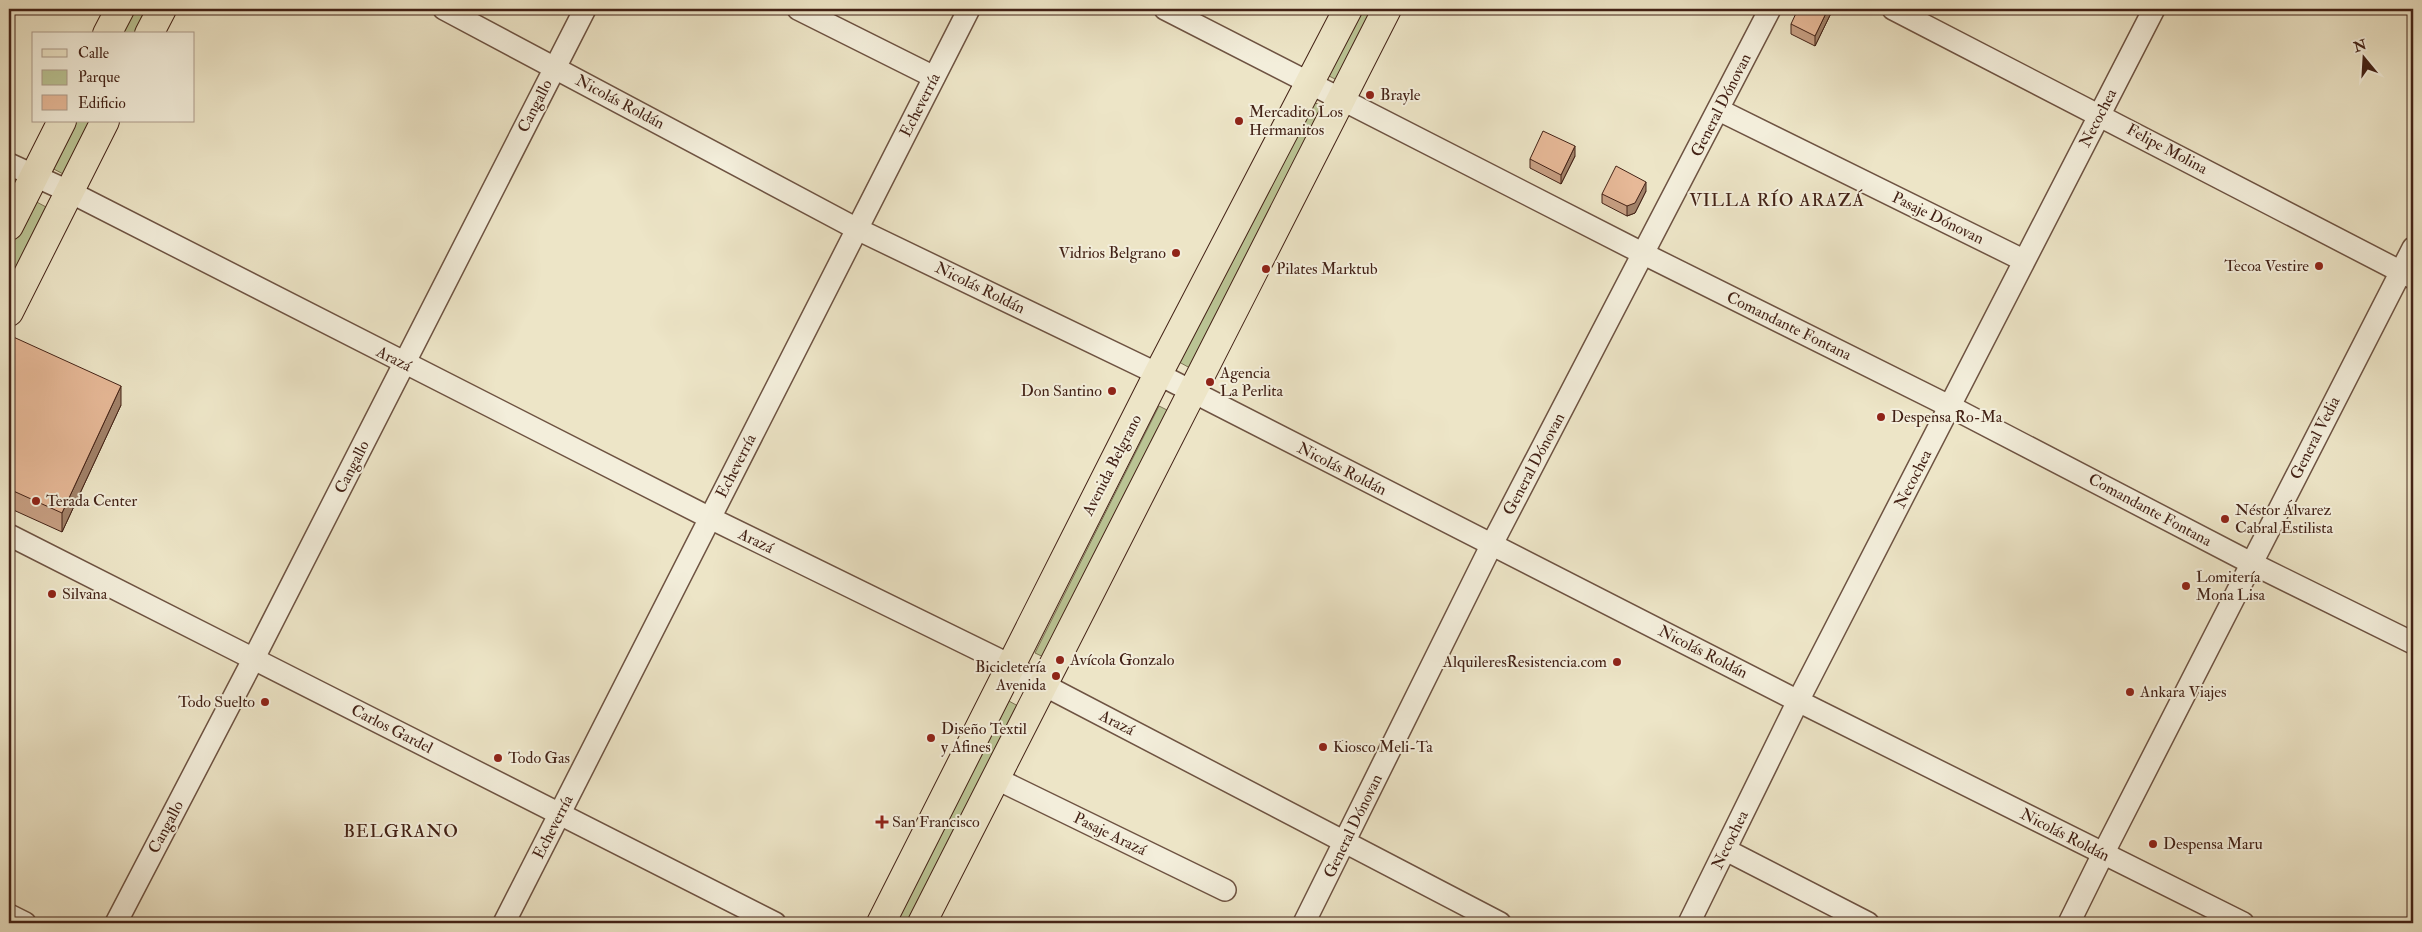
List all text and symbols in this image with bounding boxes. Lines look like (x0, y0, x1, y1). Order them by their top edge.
legend (32, 32, 195, 122)
north arrow (2340, 32, 2390, 82)
text: N (2351, 36, 2369, 56)
text: Calle (78, 44, 109, 63)
street label: General Dónovan (1686, 50, 1756, 160)
text: Parque (78, 68, 120, 87)
street label: Echeverría (895, 69, 945, 140)
street label: Nicolás Roldán (572, 70, 668, 134)
street label: Cangallo (513, 76, 557, 136)
place label: Brayle (1380, 85, 1421, 105)
street label: Necochea (2075, 85, 2121, 151)
marker: Brayle (1364, 89, 1376, 101)
text: Edificio (78, 94, 126, 113)
place label: Mercadito Los Hermanitos (1249, 102, 1343, 140)
marker: Mercadito Los Hermanitos (1233, 115, 1245, 127)
street label: Felipe Molina (2123, 119, 2211, 180)
street label: Pasaje Dónovan (1889, 187, 1987, 249)
district label: VILLA RÍO ARAZÁ (1689, 189, 1865, 212)
place label: Vidrios Belgrano (1058, 243, 1166, 263)
marker: Vidrios Belgrano (1170, 247, 1182, 259)
place label: Tecoa Vestire (2224, 256, 2309, 276)
street label: Nicolás Roldán (932, 258, 1028, 318)
place label: Pilates Marktub (1276, 259, 1378, 279)
marker: Tecoa Vestire (2313, 260, 2325, 272)
marker: Pilates Marktub (1260, 263, 1272, 275)
street label: Comandante Fontana (1723, 287, 1855, 365)
street label: Arazá (372, 341, 415, 377)
place label: Agencia La Perlita (1219, 363, 1284, 401)
marker: Agencia La Perlita (1204, 376, 1216, 388)
place label: Don Santino (1021, 381, 1102, 401)
marker: Don Santino (1106, 385, 1118, 397)
street label: General Vedia (2286, 393, 2345, 483)
place label: Despensa Ro-Ma (1891, 407, 2003, 428)
street label: General Dónovan (1499, 409, 1569, 519)
street label: Avenida Belgrano (1077, 411, 1146, 520)
marker: Despensa Ro-Ma (1875, 411, 1887, 423)
street label: Echeverría (711, 430, 761, 501)
street label: Cangallo (330, 437, 374, 497)
street label: Nicolás Roldán (1294, 438, 1390, 500)
street label: Necochea (1890, 446, 1936, 512)
street label: Comandante Fontana (2085, 469, 2215, 551)
place label: Terada Center (46, 491, 137, 511)
marker: Terada Center (30, 495, 42, 507)
place label: Néstor Álvarez Cabral Estilista (2235, 499, 2334, 538)
marker: Néstor Álvarez Cabral Estilista (2219, 513, 2231, 525)
street label: Arazá (734, 523, 777, 558)
place label: Lomitería Mona Lisa (2196, 567, 2265, 605)
marker: Lomitería Mona Lisa (2180, 580, 2192, 592)
place label: Silvana (62, 584, 108, 604)
marker: Silvana (46, 588, 58, 600)
street label: Nicolás Roldán (1655, 621, 1751, 683)
place label: Avícola Gonzalo (1069, 650, 1175, 670)
place label: AlquileresResistencia.com (1442, 652, 1608, 672)
marker: Avícola Gonzalo (1054, 654, 1066, 666)
marker: AlquileresResistencia.com (1611, 656, 1623, 668)
place label: Bicicletería Avenida (975, 657, 1046, 695)
marker: Bicicletería Avenida (1050, 670, 1062, 682)
place label: Ankara Viajes (2139, 682, 2226, 702)
marker: Ankara Viajes (2124, 686, 2136, 698)
place label: Todo Suelto (178, 692, 255, 712)
marker: Todo Suelto (259, 696, 271, 708)
street label: Carlos Gardel (348, 700, 436, 758)
street label: Arazá (1095, 705, 1138, 741)
place label: Diseño Textil y Afines (941, 719, 1027, 757)
marker: Diseño Textil y Afines (925, 732, 937, 744)
place label: Kiosco Meli-Ta (1333, 737, 1433, 757)
marker: Kiosco Meli-Ta (1317, 741, 1329, 753)
place label: Todo Gas (508, 748, 570, 768)
marker: Todo Gas (492, 752, 504, 764)
street label: General Dónovan (1319, 771, 1387, 881)
street label: Echeverría (528, 791, 578, 862)
street label: Cangallo (144, 797, 188, 857)
street label: Nicolás Roldán (2017, 804, 2113, 866)
street label: Necochea (1707, 807, 1753, 873)
street label: Pasaje Arazá (1070, 808, 1150, 860)
place label: San Francisco (892, 812, 980, 832)
marker: San Francisco (876, 816, 888, 828)
district label: BELGRANO (343, 820, 459, 843)
place label: Despensa Maru (2163, 834, 2263, 855)
marker: Despensa Maru (2147, 838, 2159, 850)

